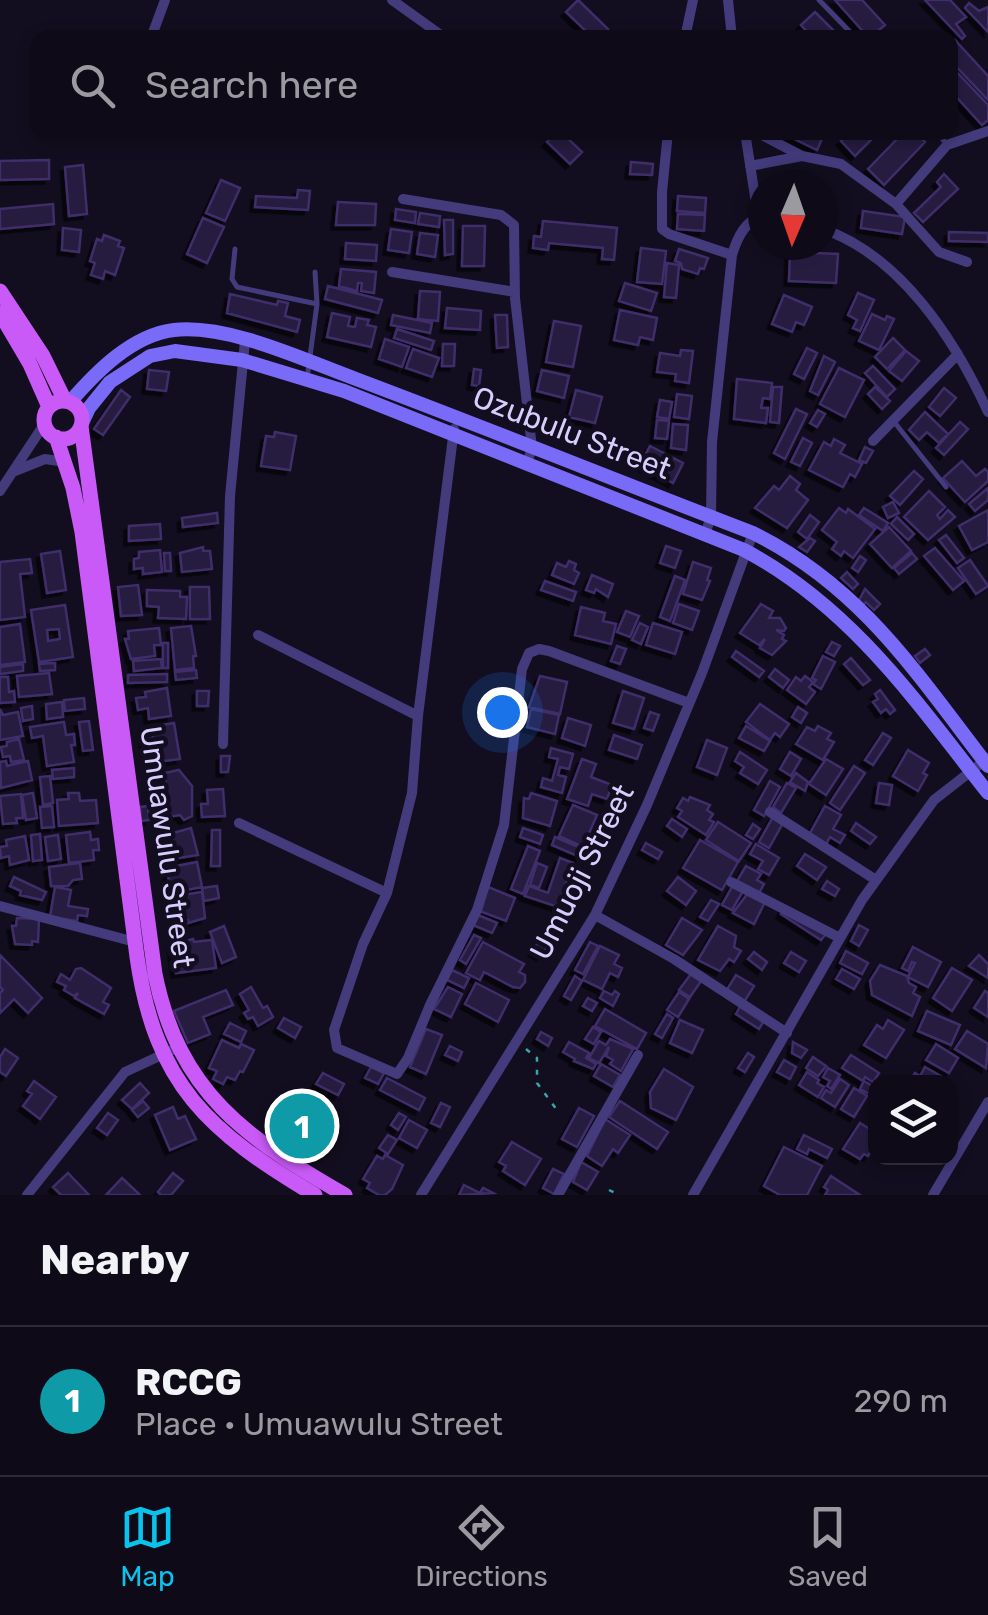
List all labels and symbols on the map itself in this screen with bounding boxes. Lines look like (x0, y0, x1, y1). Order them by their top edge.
north arrow (748, 170, 838, 260)
street label: Ozubulu Street (468, 379, 676, 487)
your location (477, 687, 528, 738)
street label: Umuawulu Street (132, 724, 202, 970)
street label: Umuoji Street (522, 778, 642, 966)
pin: 1 (270, 1088, 334, 1164)

